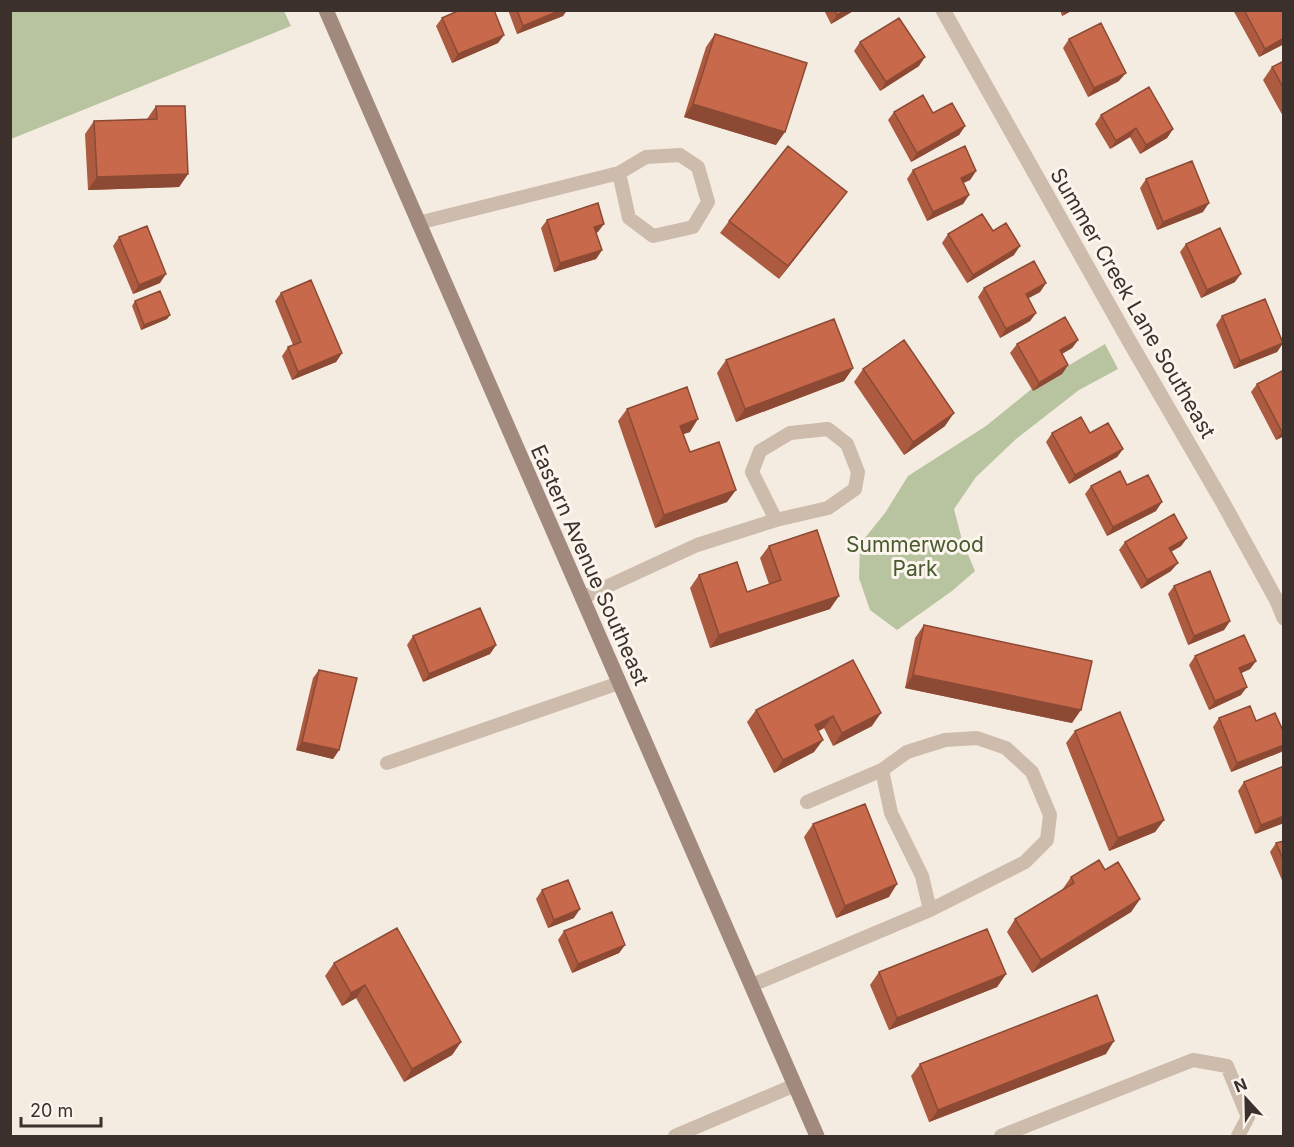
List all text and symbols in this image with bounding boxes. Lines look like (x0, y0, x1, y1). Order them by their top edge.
street label: Summer Creek Lane Southeast (1045, 163, 1221, 443)
street label: Eastern Avenue Southeast (526, 441, 654, 689)
park label: Summerwood Park (846, 532, 984, 581)
north arrow (1216, 1069, 1276, 1129)
text: N (1231, 1074, 1250, 1097)
scale bar (21, 1090, 100, 1128)
text: 20 m (30, 1100, 73, 1121)

